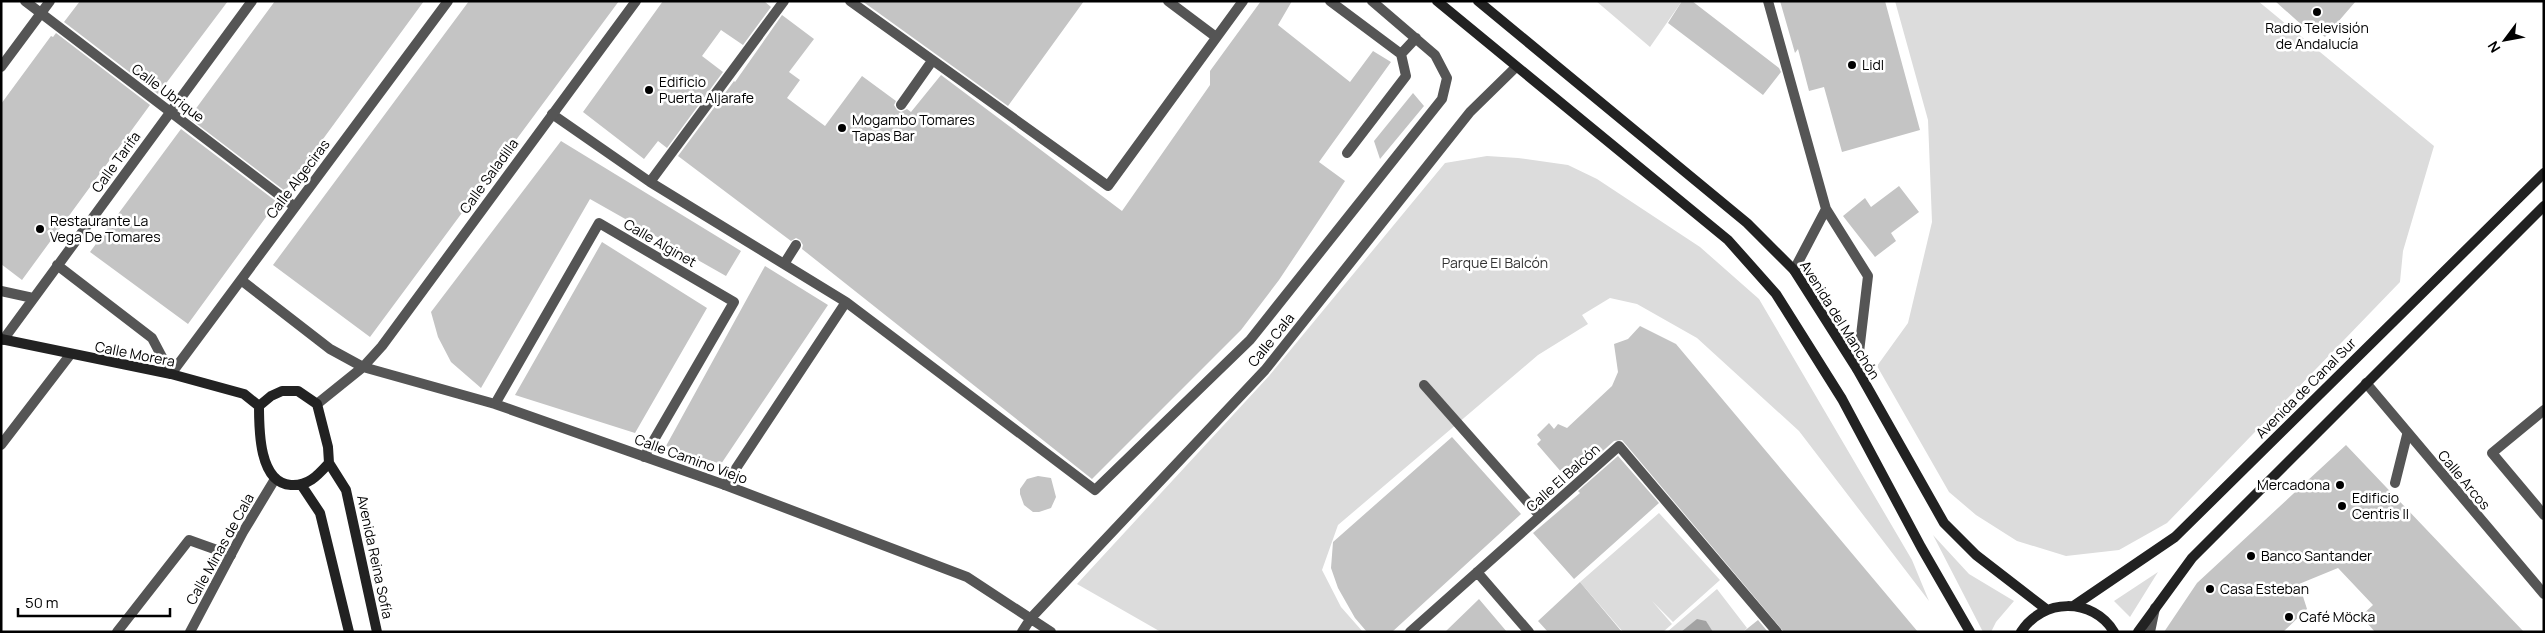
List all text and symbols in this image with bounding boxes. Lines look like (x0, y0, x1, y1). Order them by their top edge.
marker: Radio Televisión de Andalucía (2311, 6, 2323, 18)
north arrow (2480, 15, 2530, 65)
place label: Radio Televisión de Andalucía (2265, 18, 2369, 53)
text: N (2483, 38, 2504, 56)
place label: Lidl (1862, 55, 1884, 74)
street label: Calle Ubrique (128, 59, 209, 126)
marker: Lidl (1846, 59, 1858, 71)
place label: Edificio Puerta Aljarafe (659, 72, 754, 107)
marker: Edificio Puerta Aljarafe (643, 84, 655, 96)
place label: Mogambo Tomares Tapas Bar (852, 110, 975, 145)
marker: Mogambo Tomares Tapas Bar (836, 122, 848, 134)
street label: Calle Tarifa (87, 127, 144, 196)
street label: Calle Saladilla (455, 134, 522, 217)
street label: Calle Algeciras (262, 135, 334, 222)
place label: Restaurante La Vega De Tomares (50, 211, 161, 246)
street label: Calle Alginet (620, 214, 700, 271)
marker: Restaurante La Vega De Tomares (34, 223, 46, 235)
park label: Parque El Balcón (1442, 253, 1548, 272)
street label: Avenida del Manchón (1796, 257, 1885, 383)
street label: Calle Cala (1243, 309, 1298, 371)
street label: Avenida de Canal Sur (2251, 333, 2360, 442)
street label: Calle Morera (94, 336, 177, 371)
street label: Calle Camino Viejo (632, 429, 750, 488)
street label: Calle El Balcón (1522, 439, 1604, 516)
street label: Calle Arcos (2434, 446, 2495, 513)
place label: Mercadona (2257, 475, 2330, 494)
marker: Mercadona (2334, 479, 2346, 491)
place label: Edificio Centris II (2352, 488, 2409, 523)
street label: Calle Minas de Cala (181, 490, 258, 608)
street label: Avenida Reina Sofía (353, 493, 398, 620)
marker: Edificio Centris II (2336, 500, 2348, 512)
place label: Banco Santander (2261, 546, 2372, 565)
marker: Banco Santander (2245, 550, 2257, 562)
place label: Casa Esteban (2220, 579, 2309, 598)
marker: Casa Esteban (2204, 583, 2216, 595)
scale bar (18, 586, 170, 618)
text: 50 m (25, 592, 59, 613)
place label: Café Möcka (2299, 607, 2375, 626)
marker: Café Möcka (2283, 611, 2295, 623)

